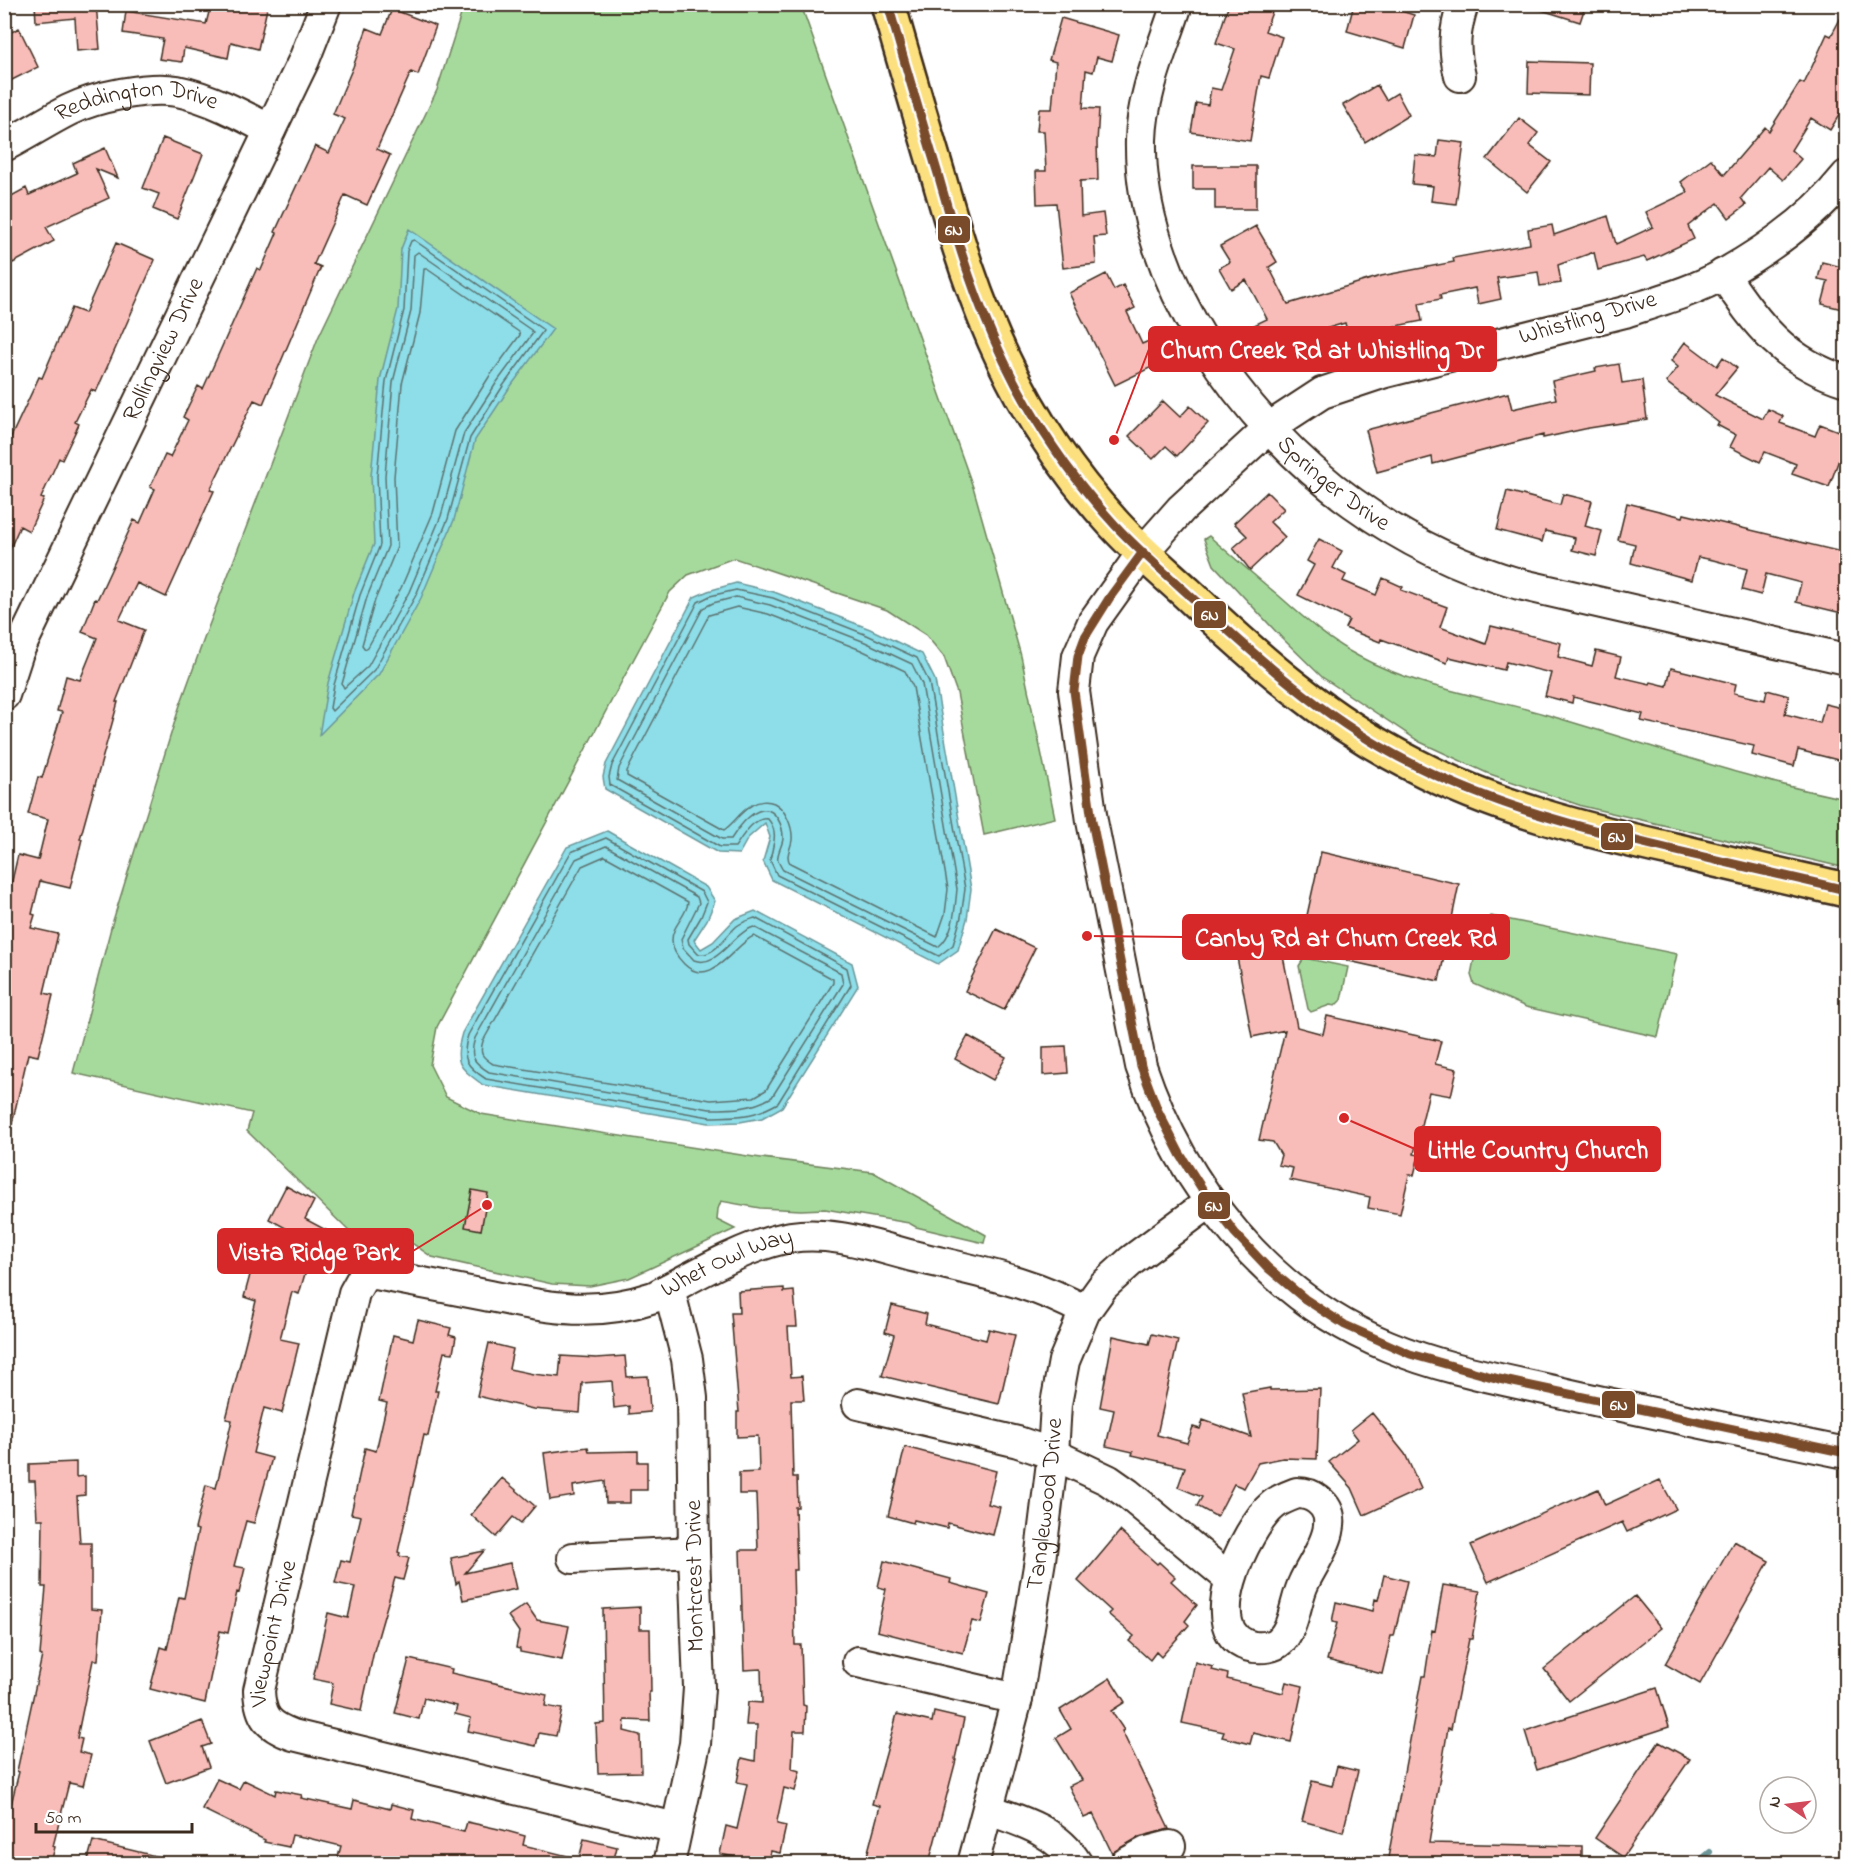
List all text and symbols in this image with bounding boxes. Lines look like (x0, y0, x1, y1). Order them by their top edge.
street label: Reddington Drive (49, 72, 224, 132)
line badge: 6N (937, 215, 971, 244)
text: 6N (944, 219, 963, 243)
street label: Rollingview Drive (114, 271, 214, 428)
street label: Whistling Drive (1515, 283, 1661, 355)
callout: Churn Creek Rd at Whistling Dr (1149, 327, 1496, 371)
text: Churn Creek Rd at Whistling Dr (1160, 333, 1485, 372)
street label: Springer Drive (1268, 428, 1397, 541)
line badge: 6N (1193, 600, 1227, 629)
text: 6N (1200, 604, 1219, 628)
line badge: 6N (1600, 822, 1634, 851)
text: 6N (1607, 826, 1626, 850)
callout: Canby Rd at Churn Creek Rd (1183, 915, 1509, 959)
text: Canby Rd at Churn Creek Rd (1195, 921, 1497, 959)
callout: Little Country Church (1415, 1127, 1660, 1171)
text: Little Country Church (1428, 1133, 1648, 1171)
line badge: 6N (1197, 1191, 1231, 1220)
text: 6N (1204, 1195, 1223, 1219)
street label: Whet Owl Way (655, 1219, 796, 1307)
callout: Vista Ridge Park (218, 1229, 413, 1273)
text: Vista Ridge Park (228, 1235, 401, 1274)
line badge: 6N (1601, 1390, 1636, 1419)
text: 6N (1609, 1394, 1628, 1418)
street label: Tanglewood Drive (1018, 1417, 1073, 1593)
street label: Montcrest Drive (677, 1499, 715, 1652)
street label: Viewpoint Drive (241, 1556, 307, 1710)
north arrow (1758, 1775, 1818, 1835)
text: N (1762, 1794, 1788, 1810)
scale bar (36, 1796, 192, 1834)
text: 50 m (45, 1806, 82, 1832)

